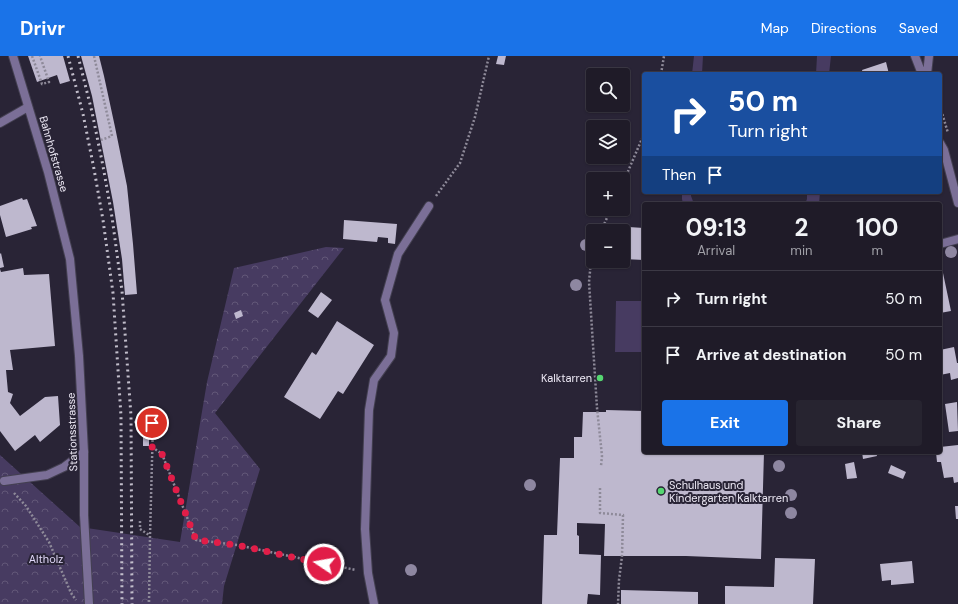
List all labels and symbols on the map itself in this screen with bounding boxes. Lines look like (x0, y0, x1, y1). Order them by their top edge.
street label: Bahnhofstrasse (36, 114, 72, 194)
place label: Kalktarren (541, 371, 592, 385)
marker: Kalktarren (595, 373, 605, 383)
street label: Stationsstrasse (64, 392, 80, 472)
pin (135, 406, 169, 440)
place label: Schulhaus und Kindergarten Kalktarren (669, 478, 788, 505)
marker: Schulhaus und Kindergarten Kalktarren (656, 486, 666, 496)
position arrow (303, 543, 345, 585)
park label: Altholz (29, 552, 63, 566)

